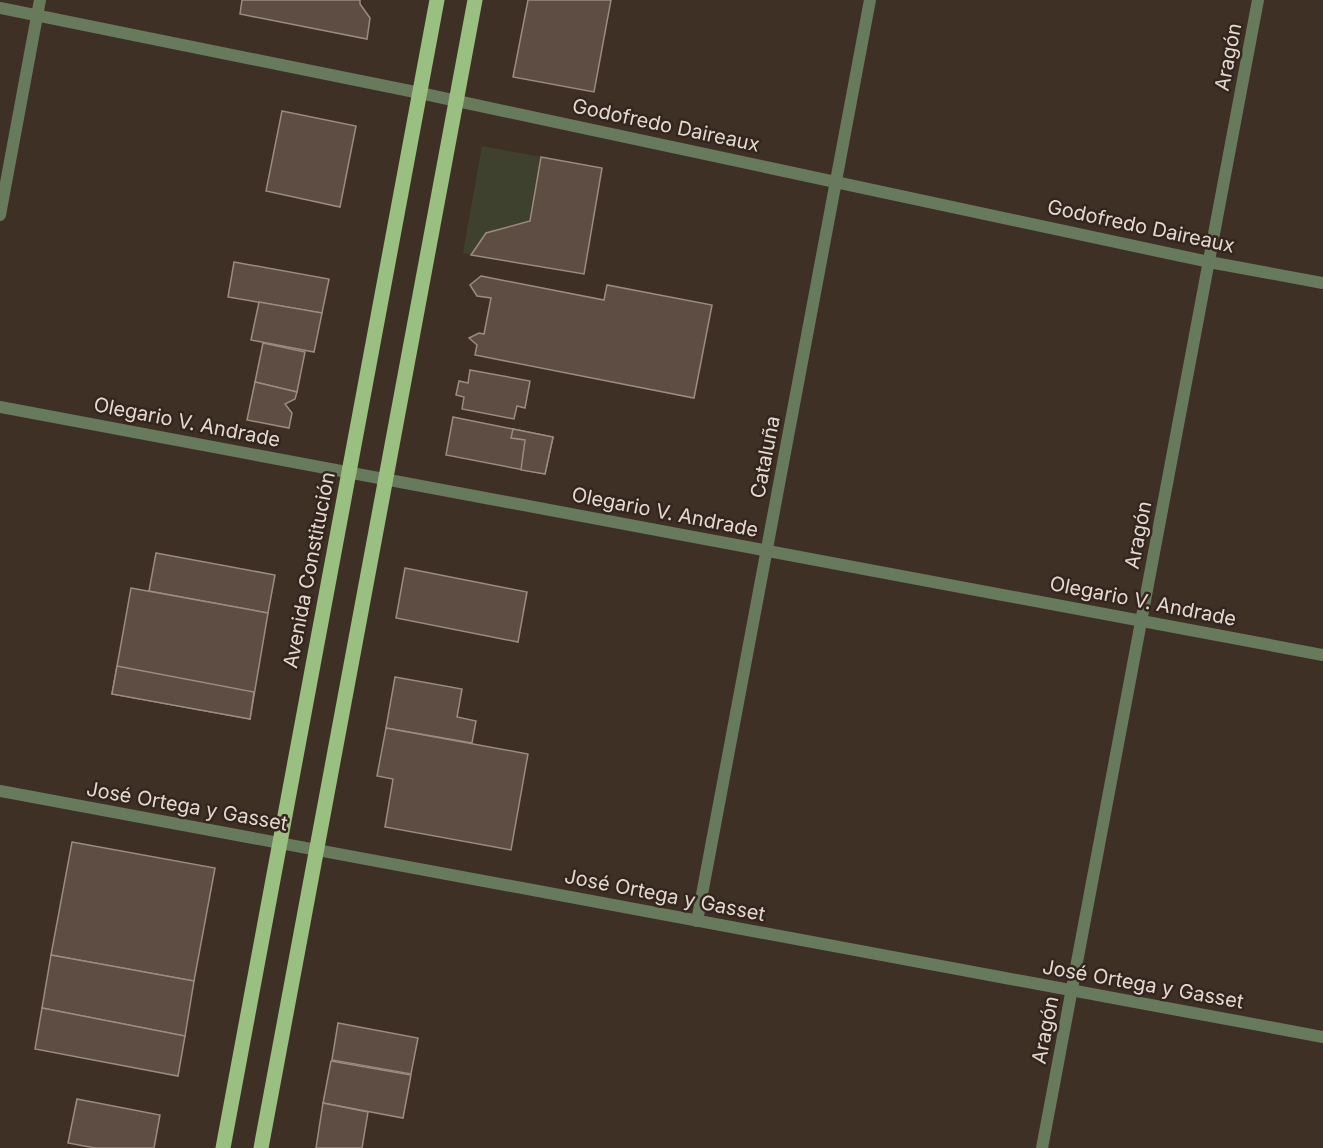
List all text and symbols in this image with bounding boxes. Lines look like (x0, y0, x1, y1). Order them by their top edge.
street label: Aragón (1210, 21, 1246, 93)
street label: Godofredo Daireaux (570, 93, 762, 157)
street label: Godofredo Daireaux (1045, 194, 1237, 258)
street label: Olegario V. Andrade (92, 392, 282, 452)
street label: Cataluña (745, 414, 785, 500)
street label: Avenida Constitución (278, 470, 340, 670)
street label: Olegario V. Andrade (570, 482, 760, 542)
street label: Aragón (1120, 499, 1156, 571)
street label: Olegario V. Andrade (1048, 571, 1238, 631)
street label: José Ortega y Gasset (85, 776, 290, 836)
street label: José Ortega y Gasset (563, 864, 768, 926)
street label: José Ortega y Gasset (1041, 954, 1246, 1014)
street label: Aragón (1027, 994, 1063, 1066)

